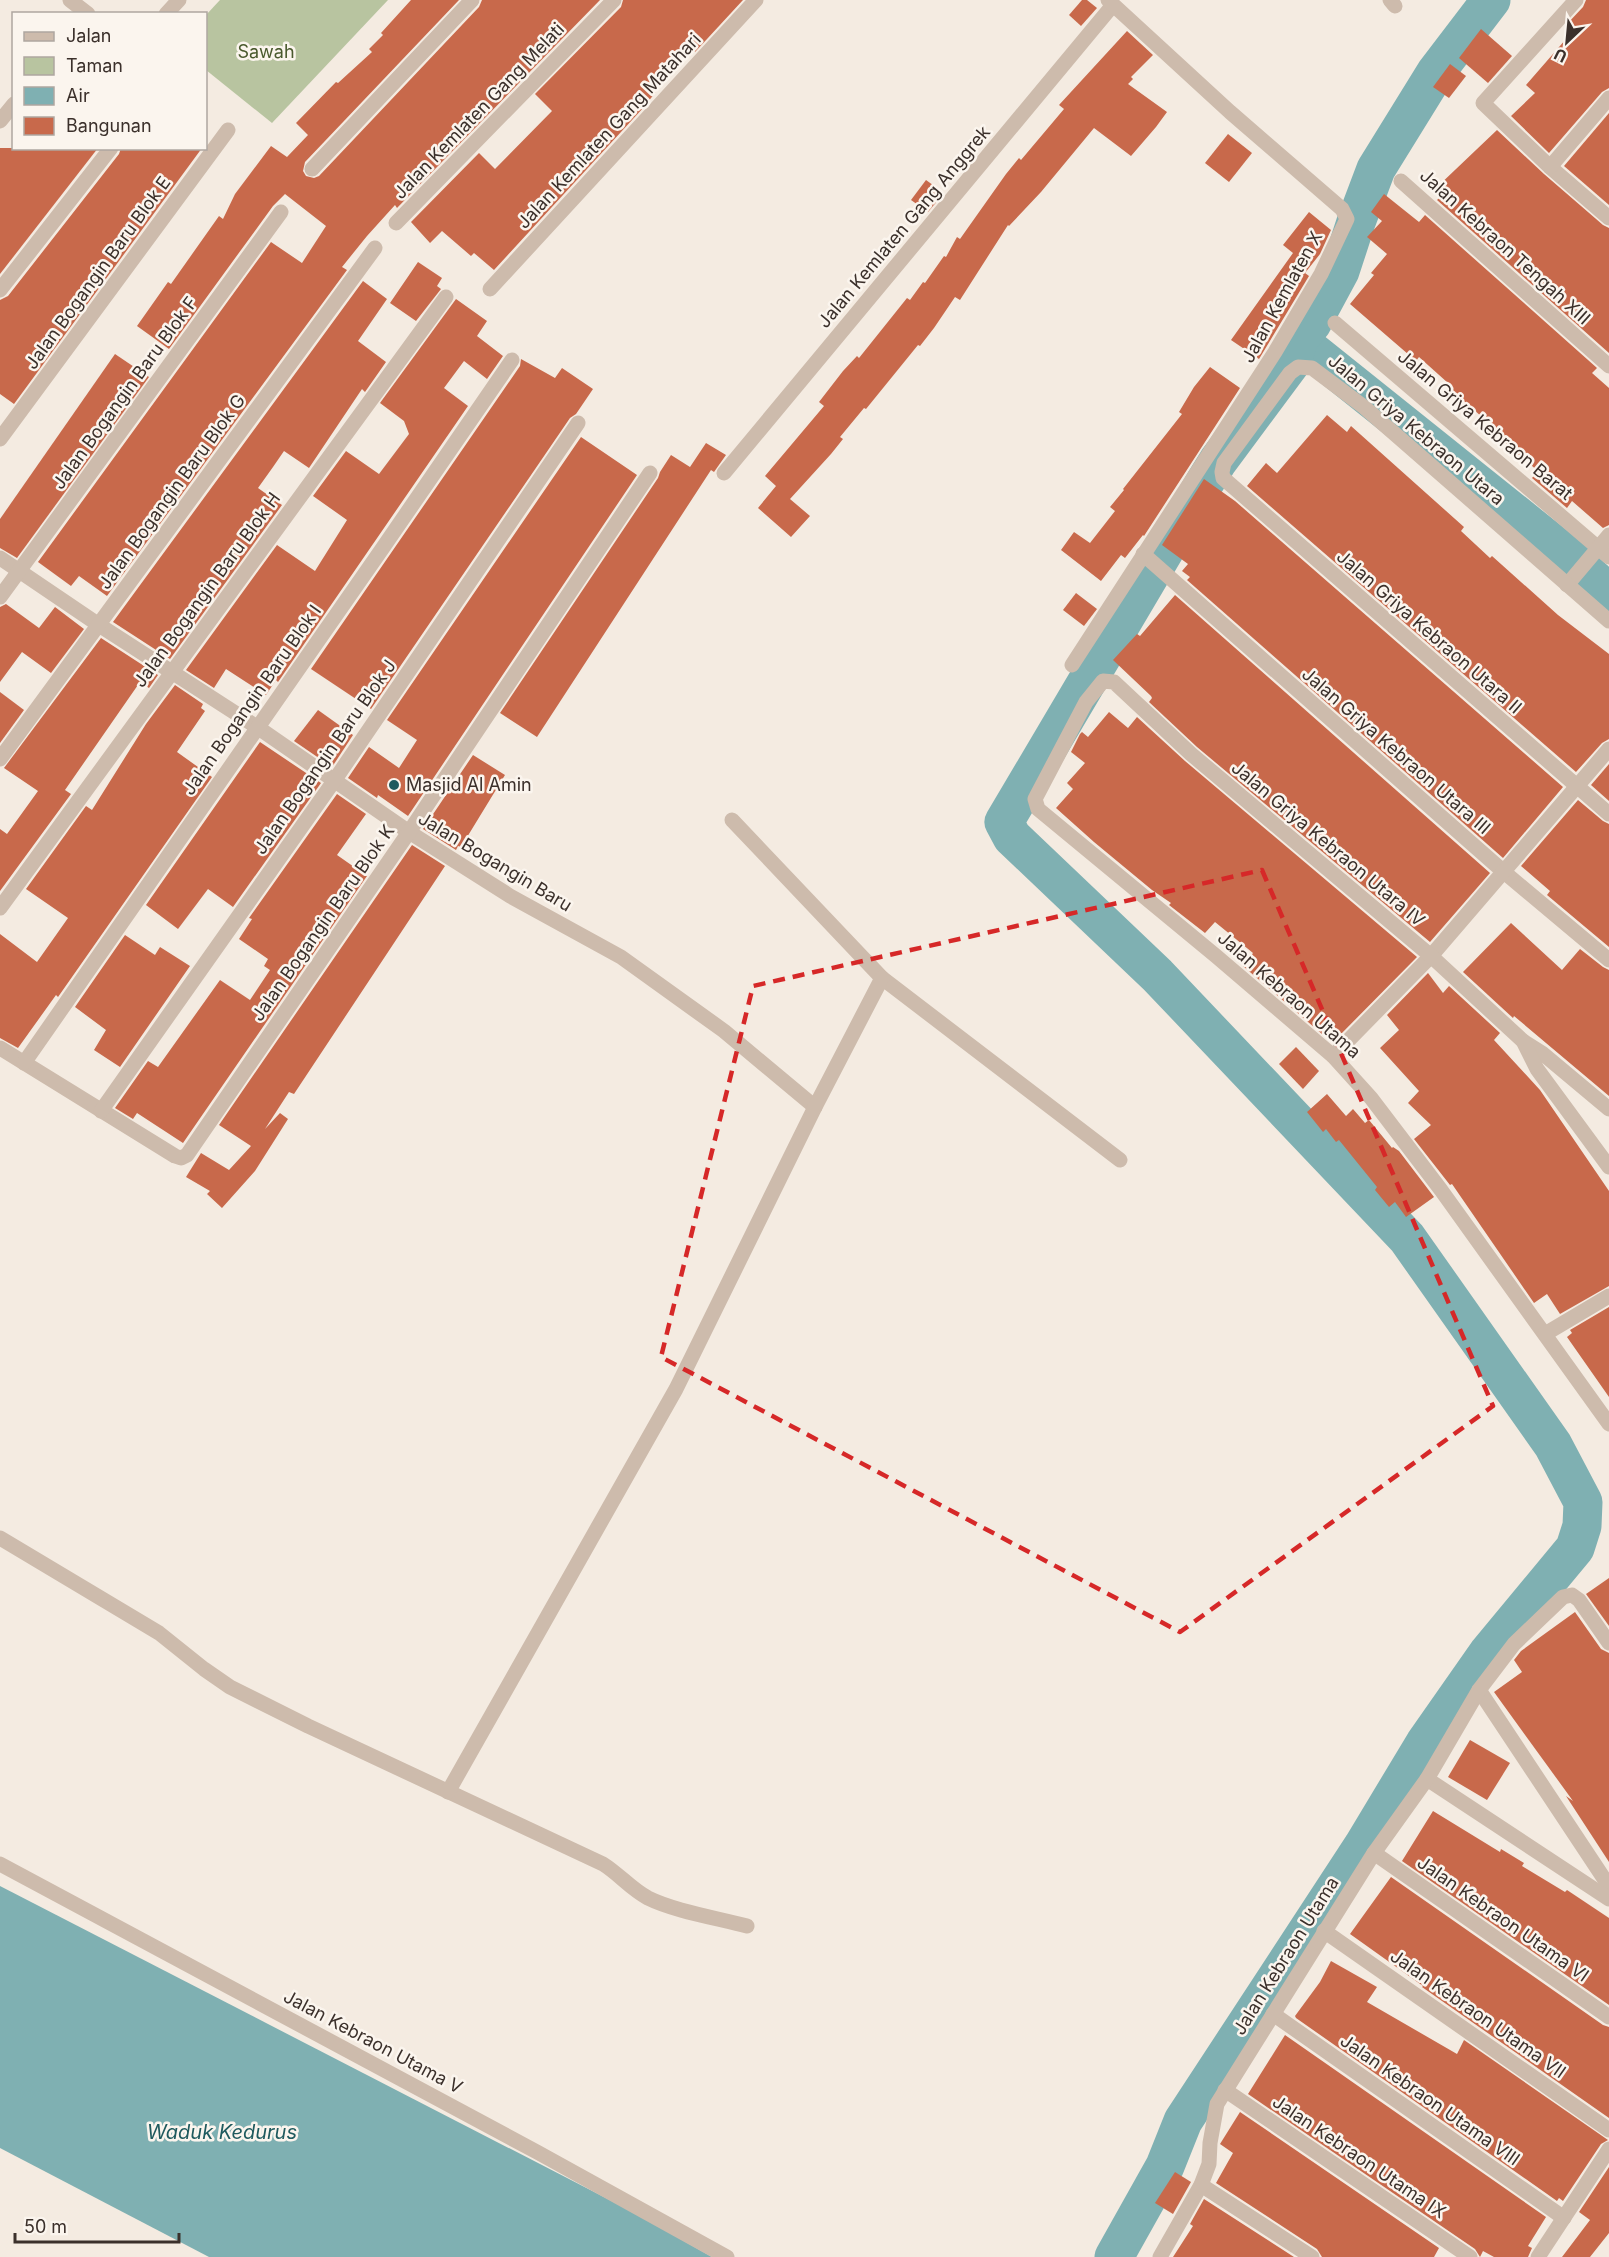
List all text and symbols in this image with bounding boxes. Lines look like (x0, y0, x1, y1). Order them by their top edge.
legend (12, 12, 207, 150)
north arrow (1537, 12, 1597, 72)
street label: Jalan Kemlaten Gang Melati (389, 18, 568, 203)
text: Jalan (66, 25, 111, 46)
street label: Jalan Kemlaten Gang Matahari (512, 29, 705, 233)
park label: Sawah (237, 41, 295, 62)
text: U (1551, 44, 1570, 67)
text: Taman (66, 55, 123, 76)
text: Air (66, 85, 90, 106)
text: Bangunan (66, 115, 152, 136)
street label: Jalan Kemlaten Gang Anggrek (813, 121, 994, 332)
street label: Jalan Kebraon Tengah XIII (1416, 165, 1595, 329)
street label: Jalan Bogangin Baru Blok E (21, 172, 175, 373)
street label: Jalan Kemlaten X (1237, 227, 1326, 366)
street label: Jalan Bogangin Baru Blok F (48, 292, 202, 493)
street label: Jalan Griya Kebraon Barat (1394, 345, 1577, 504)
street label: Jalan Griya Kebraon Utara (1324, 350, 1509, 509)
street label: Jalan Bogangin Baru Blok G (94, 390, 249, 593)
street label: Jalan Bogangin Baru Blok H (129, 488, 284, 691)
street label: Jalan Griya Kebraon Utara II (1333, 546, 1526, 718)
street label: Jalan Bogangin Baru Blok I (178, 601, 325, 799)
street label: Jalan Bogangin Baru Blok J (249, 655, 400, 858)
street label: Jalan Griya Kebraon Utara III (1298, 663, 1495, 838)
street label: Jalan Griya Kebraon Utara IV (1228, 757, 1429, 931)
place label: Masjid Al Amin (406, 774, 532, 795)
marker: Masjid Al Amin (387, 778, 401, 792)
street label: Jalan Bogangin Baru (415, 807, 576, 916)
street label: Jalan Bogangin Baru Blok K (247, 821, 398, 1025)
street label: Jalan Kebraon Utama (1214, 927, 1365, 1062)
street label: Jalan Kebraon Utama VI (1414, 1851, 1593, 1986)
street label: Jalan Kebraon Utama (1228, 1873, 1343, 2039)
street label: Jalan Kebraon Utama VII (1387, 1945, 1570, 2082)
street label: Jalan Kebraon Utama V (280, 1985, 466, 2098)
street label: Jalan Kebraon Utama VIII (1337, 2030, 1524, 2170)
street label: Jalan Kebraon Utama IX (1269, 2091, 1450, 2222)
water label: Waduk Kedurus (147, 2120, 297, 2144)
scale bar (15, 2206, 178, 2244)
text: 50 m (24, 2216, 67, 2237)

